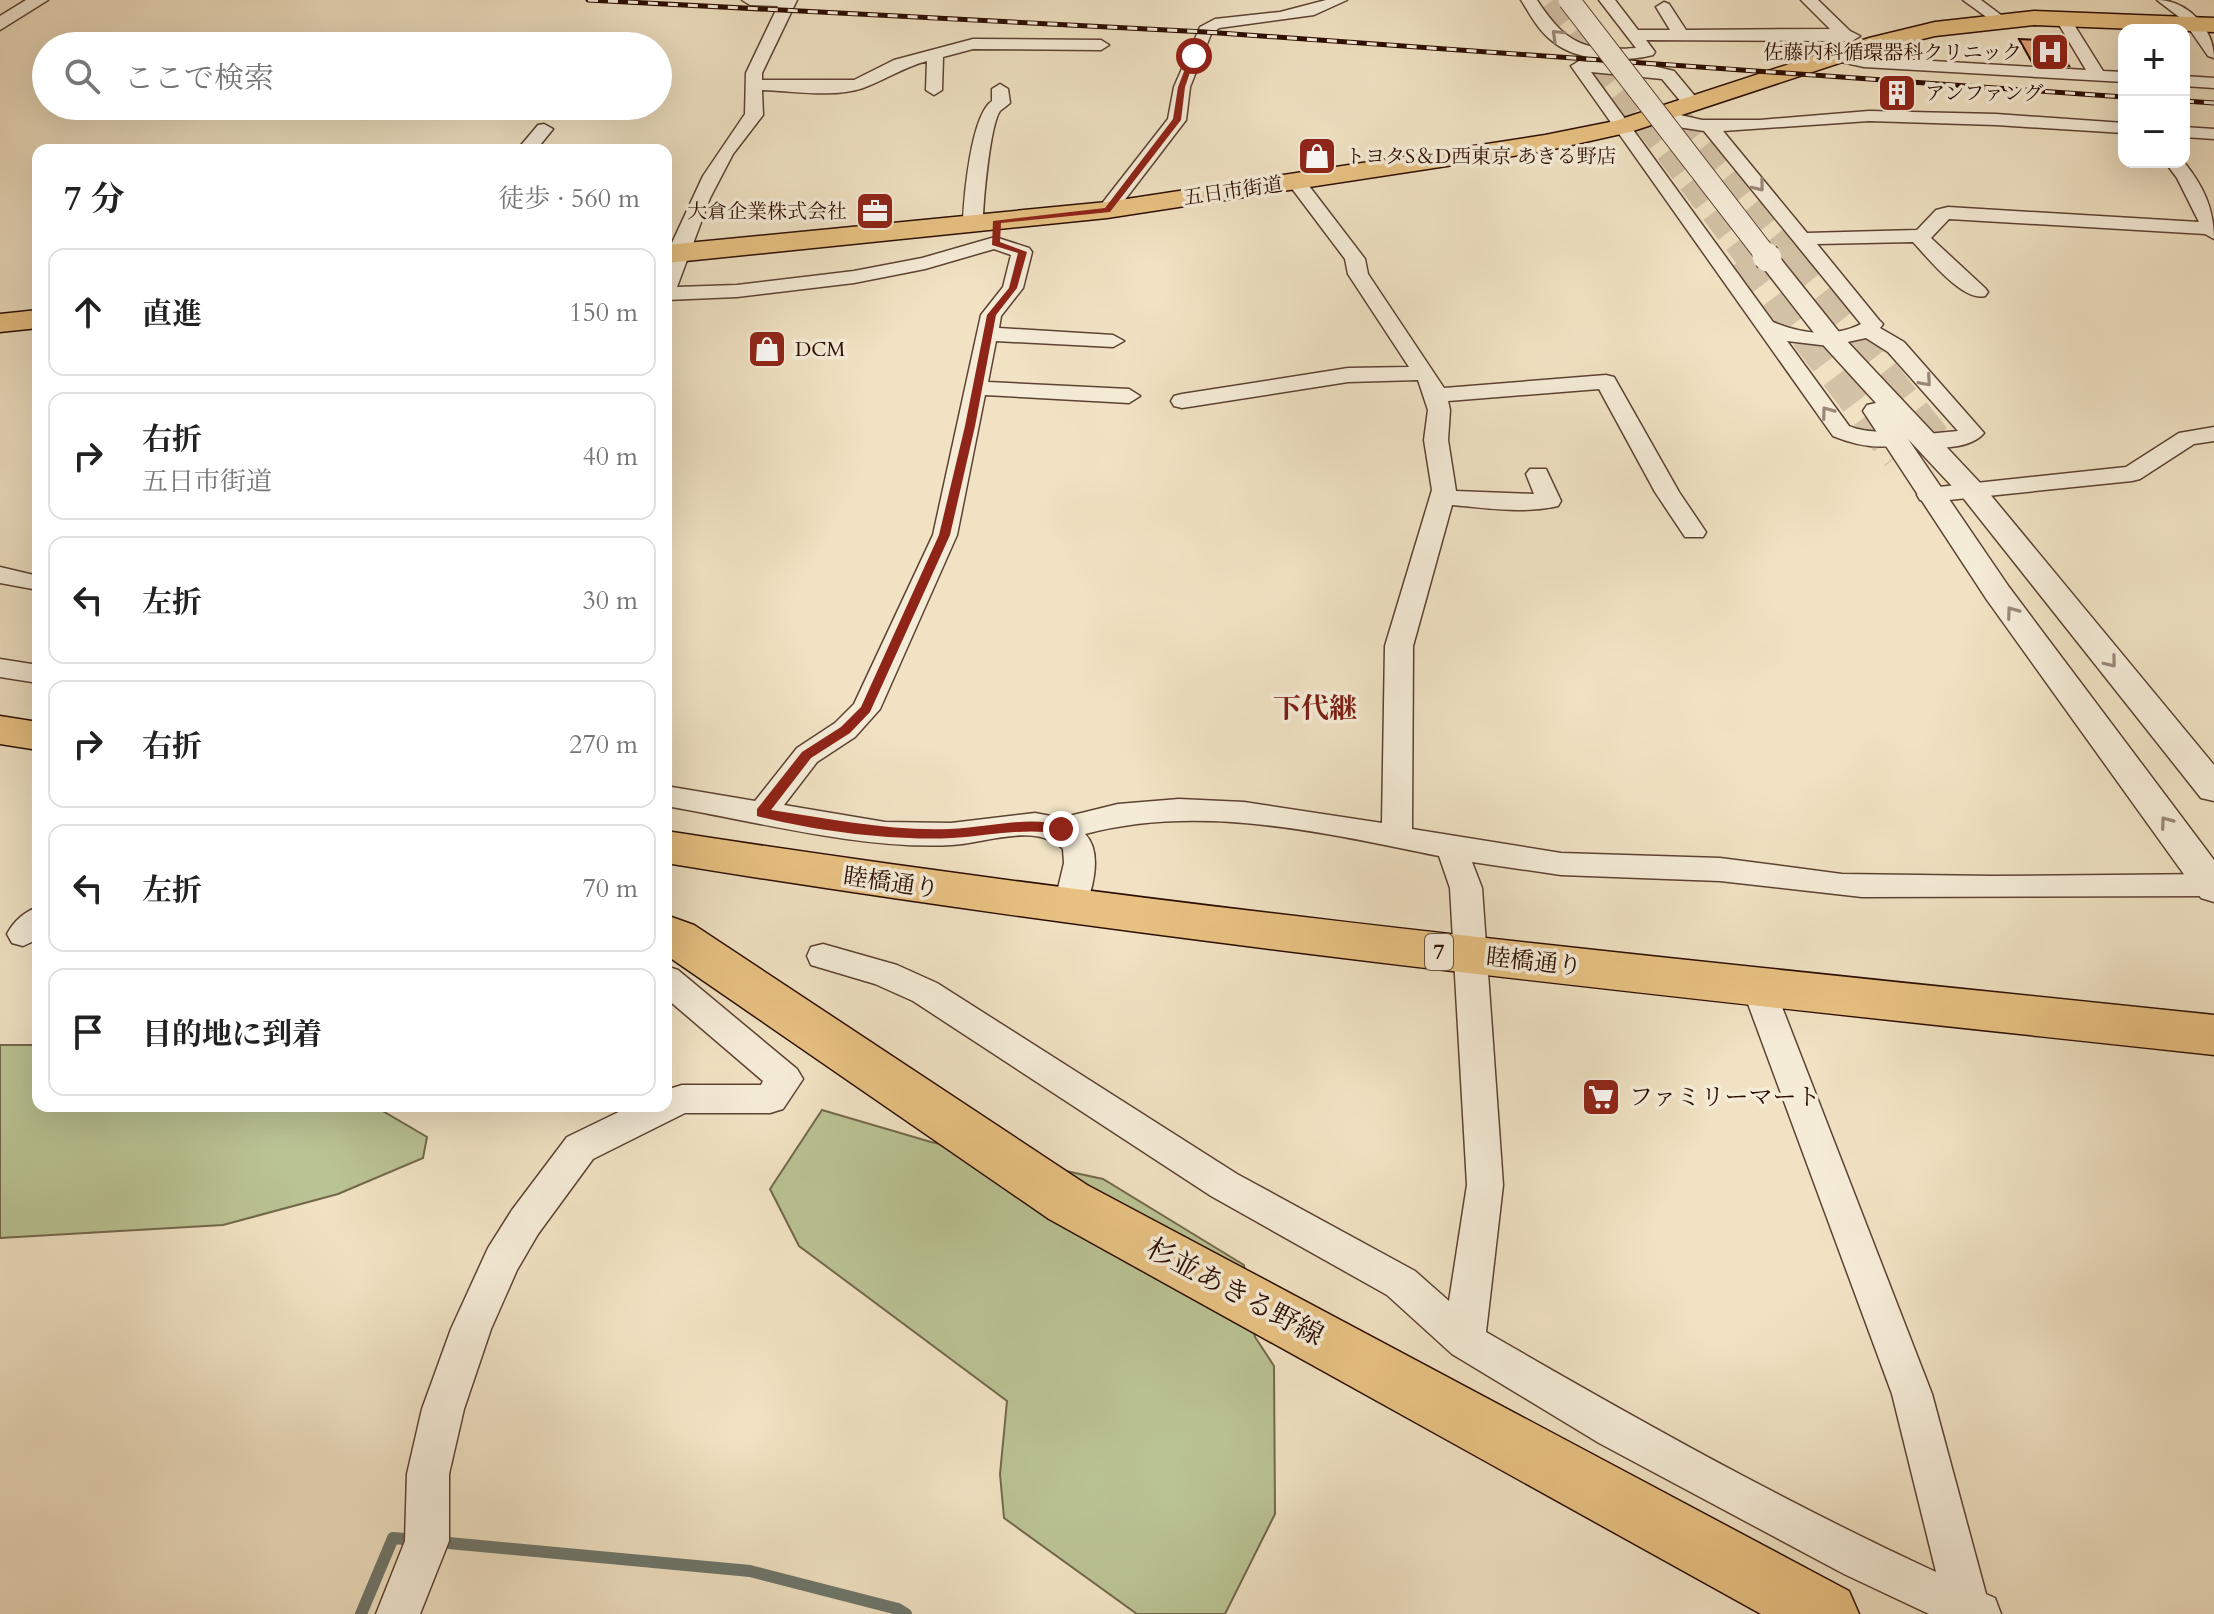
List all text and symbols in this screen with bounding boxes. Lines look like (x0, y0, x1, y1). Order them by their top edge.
map controls (2118, 24, 2190, 168)
button: + (2118, 24, 2190, 96)
one-way arrow (1552, 30, 1566, 44)
hospital icon: 佐藤内科循環器科クリニック (2029, 31, 2071, 73)
search box (32, 32, 672, 120)
route start (1176, 38, 1212, 74)
place label: 佐藤内科循環器科クリニック (1763, 39, 2022, 66)
icon: search (60, 54, 104, 98)
text: ここで検索 (124, 58, 274, 99)
building icon: アンファング (1876, 72, 1918, 114)
place label: アンファング (1925, 80, 2043, 107)
button: − (2118, 96, 2190, 168)
shop icon: トヨタS＆D西東京 あきる野店 (1296, 135, 1338, 177)
place label: トヨタS＆D西東京 あきる野店 (1345, 143, 1617, 170)
street label: 五日市街道 (1182, 171, 1284, 211)
text: 7 分 (64, 176, 125, 222)
one-way arrow (1749, 177, 1764, 191)
text: 徒歩 · 560 m (499, 181, 640, 216)
office icon: 大倉企業株式会社 (854, 190, 896, 232)
place label: 大倉企業株式会社 (687, 198, 847, 225)
icon: ahead (66, 290, 110, 334)
text: 直進 (142, 294, 202, 335)
text: 150 m (569, 295, 638, 330)
shop icon: DCM (746, 328, 788, 370)
place label: DCM (795, 336, 846, 363)
one-way arrow (1916, 372, 1930, 387)
one-way arrow (1823, 406, 1837, 421)
text: 右折 (142, 419, 202, 460)
icon: right (66, 434, 110, 478)
text: 40 m (582, 439, 638, 474)
text: 五日市街道 (142, 464, 272, 499)
icon: left (66, 578, 110, 622)
text: 左折 (142, 582, 202, 623)
text: 30 m (582, 583, 638, 618)
one-way arrow (2007, 607, 2022, 621)
one-way arrow (2101, 653, 2116, 667)
district label: 下代継 (1273, 690, 1357, 728)
icon: right (66, 722, 110, 766)
text: 右折 (142, 726, 202, 767)
text: 270 m (569, 727, 638, 762)
route end (1043, 811, 1079, 847)
one-way arrow (2161, 817, 2175, 831)
street label: 睦橋通り (841, 860, 941, 906)
icon: left (66, 866, 110, 910)
text: 左折 (142, 870, 202, 911)
text: 70 m (582, 871, 638, 906)
road number: 7 (1425, 934, 1453, 970)
street label: 睦橋通り (1485, 941, 1583, 983)
icon: arrive (66, 1010, 110, 1054)
text: 目的地に到着 (142, 1014, 322, 1055)
supermarket icon: ファミリーマート (1580, 1076, 1622, 1118)
place label: ファミリーマート (1629, 1081, 1821, 1114)
street label: 杉並あきる野線 (1140, 1229, 1330, 1355)

